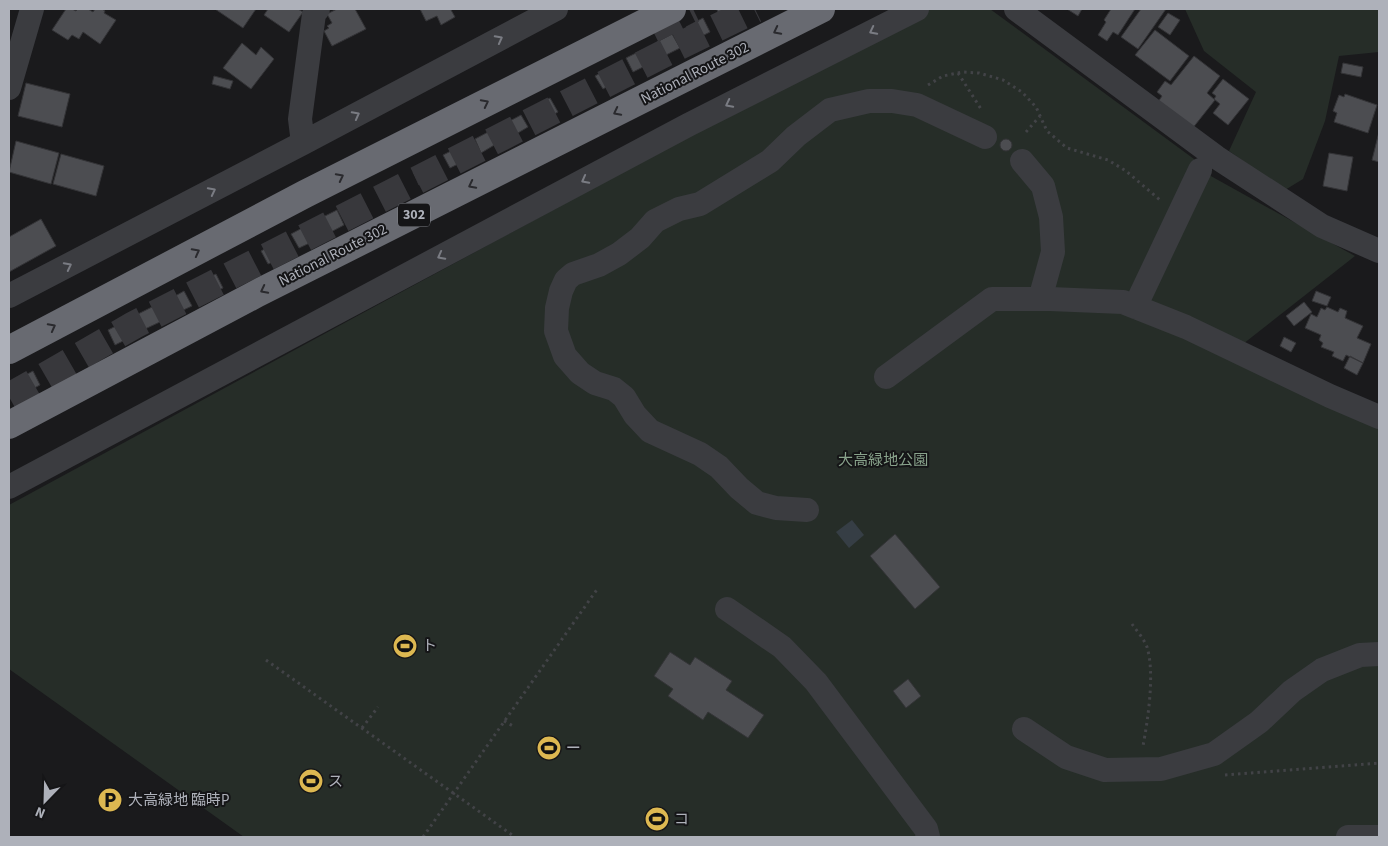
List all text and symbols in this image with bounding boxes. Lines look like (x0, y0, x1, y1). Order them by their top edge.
one-way arrow (773, 25, 782, 35)
one-way arrow (870, 25, 879, 35)
one-way arrow (494, 35, 503, 45)
street label: National Route 302 (637, 37, 753, 109)
one-way arrow (725, 98, 734, 108)
one-way arrow (480, 99, 489, 110)
one-way arrow (613, 106, 622, 116)
one-way arrow (350, 111, 359, 121)
one-way arrow (335, 173, 344, 183)
one-way arrow (581, 174, 590, 184)
one-way arrow (468, 179, 477, 189)
one-way arrow (206, 187, 215, 197)
road number: 302 (398, 204, 430, 226)
street label: National Route 302 (275, 219, 391, 291)
one-way arrow (190, 248, 199, 258)
one-way arrow (438, 250, 447, 260)
one-way arrow (62, 262, 71, 272)
one-way arrow (260, 284, 269, 294)
one-way arrow (47, 323, 56, 333)
park label: 大高緑地公園 (838, 450, 928, 471)
sports icon: ト (392, 633, 418, 659)
place label: ト (422, 636, 437, 657)
sports icon: ー (536, 735, 562, 761)
place label: ー (566, 738, 581, 759)
sports icon: ス (298, 768, 324, 794)
place label: ス (328, 771, 343, 792)
north arrow (20, 776, 70, 826)
parking icon: 大高緑地 臨時P (97, 787, 123, 813)
place label: 大高緑地 臨時P (128, 790, 230, 811)
text: N (32, 801, 49, 823)
sports icon: コ (644, 806, 670, 832)
place label: コ (674, 809, 689, 830)

